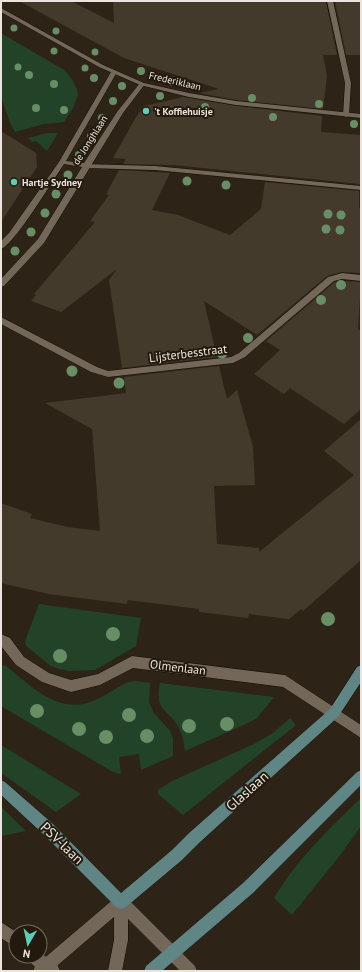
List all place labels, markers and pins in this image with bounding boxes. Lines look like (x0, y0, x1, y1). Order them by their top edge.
place label: 't Koffiehuisje (154, 105, 213, 118)
marker: 't Koffiehuisje (141, 106, 151, 116)
place label: Hartje Sydney (22, 176, 82, 189)
marker: Hartje Sydney (9, 177, 19, 187)

